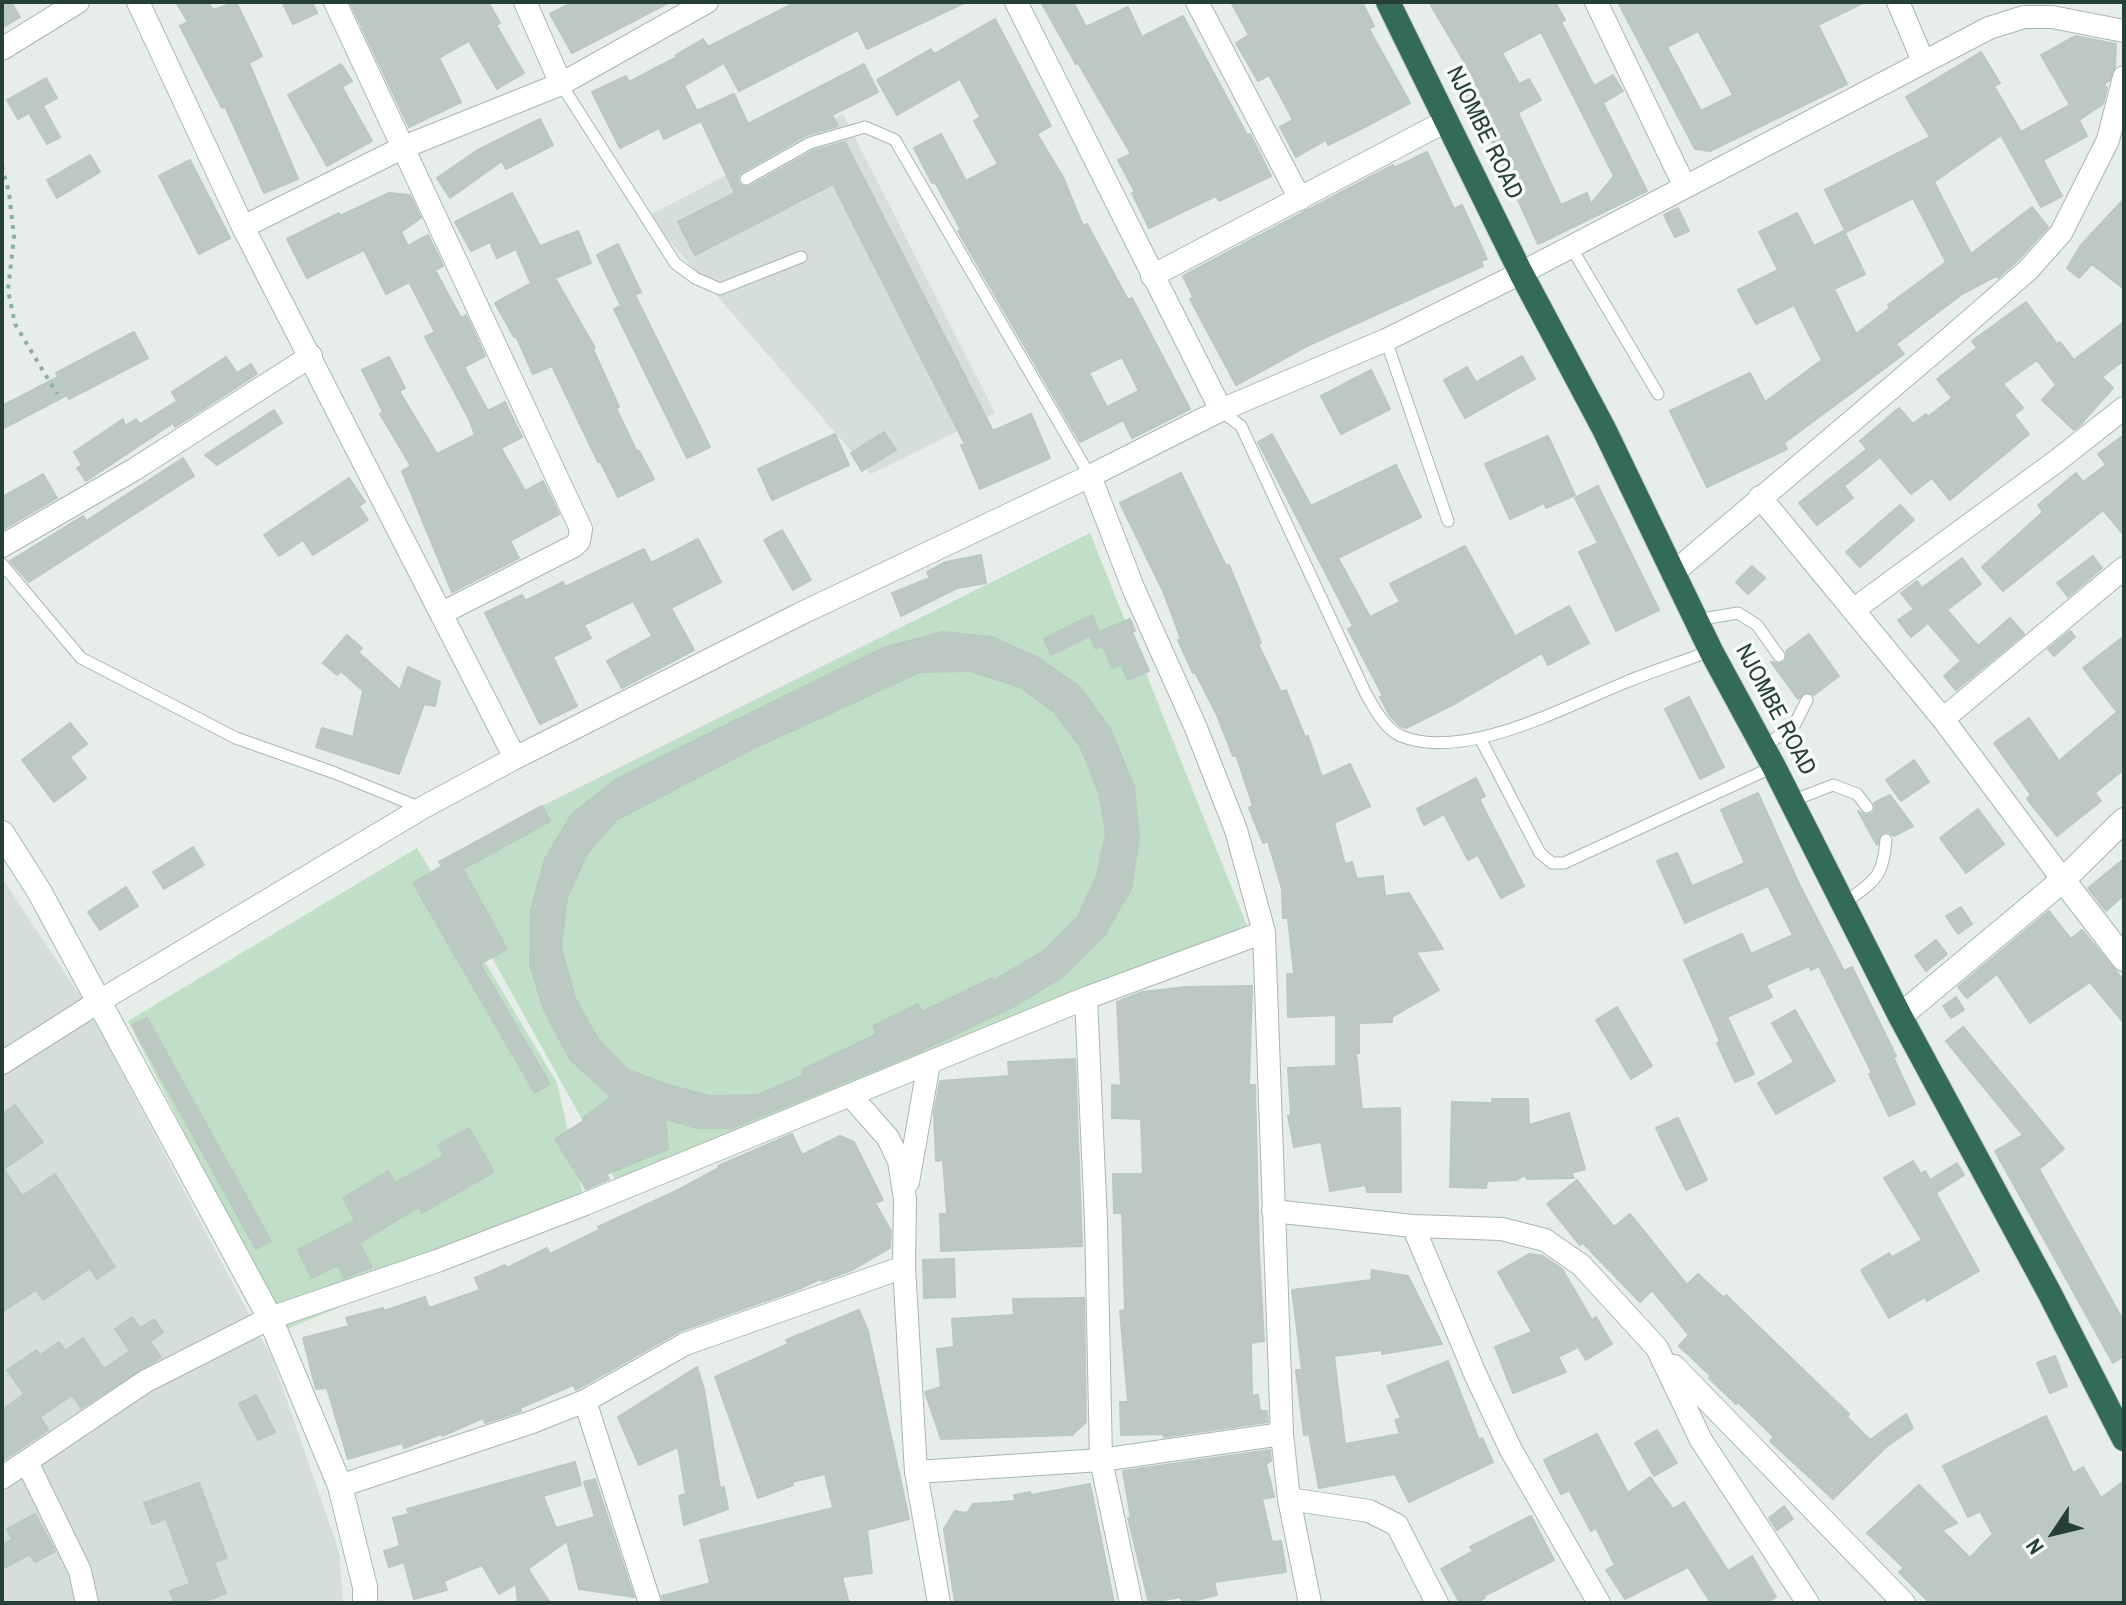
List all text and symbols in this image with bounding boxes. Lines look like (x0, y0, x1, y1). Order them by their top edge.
street label: NJOMBE ROAD (1439, 62, 1529, 204)
street label: NJOMBE ROAD (1728, 640, 1822, 780)
north arrow (2014, 1493, 2094, 1573)
text: N (2018, 1533, 2050, 1561)

